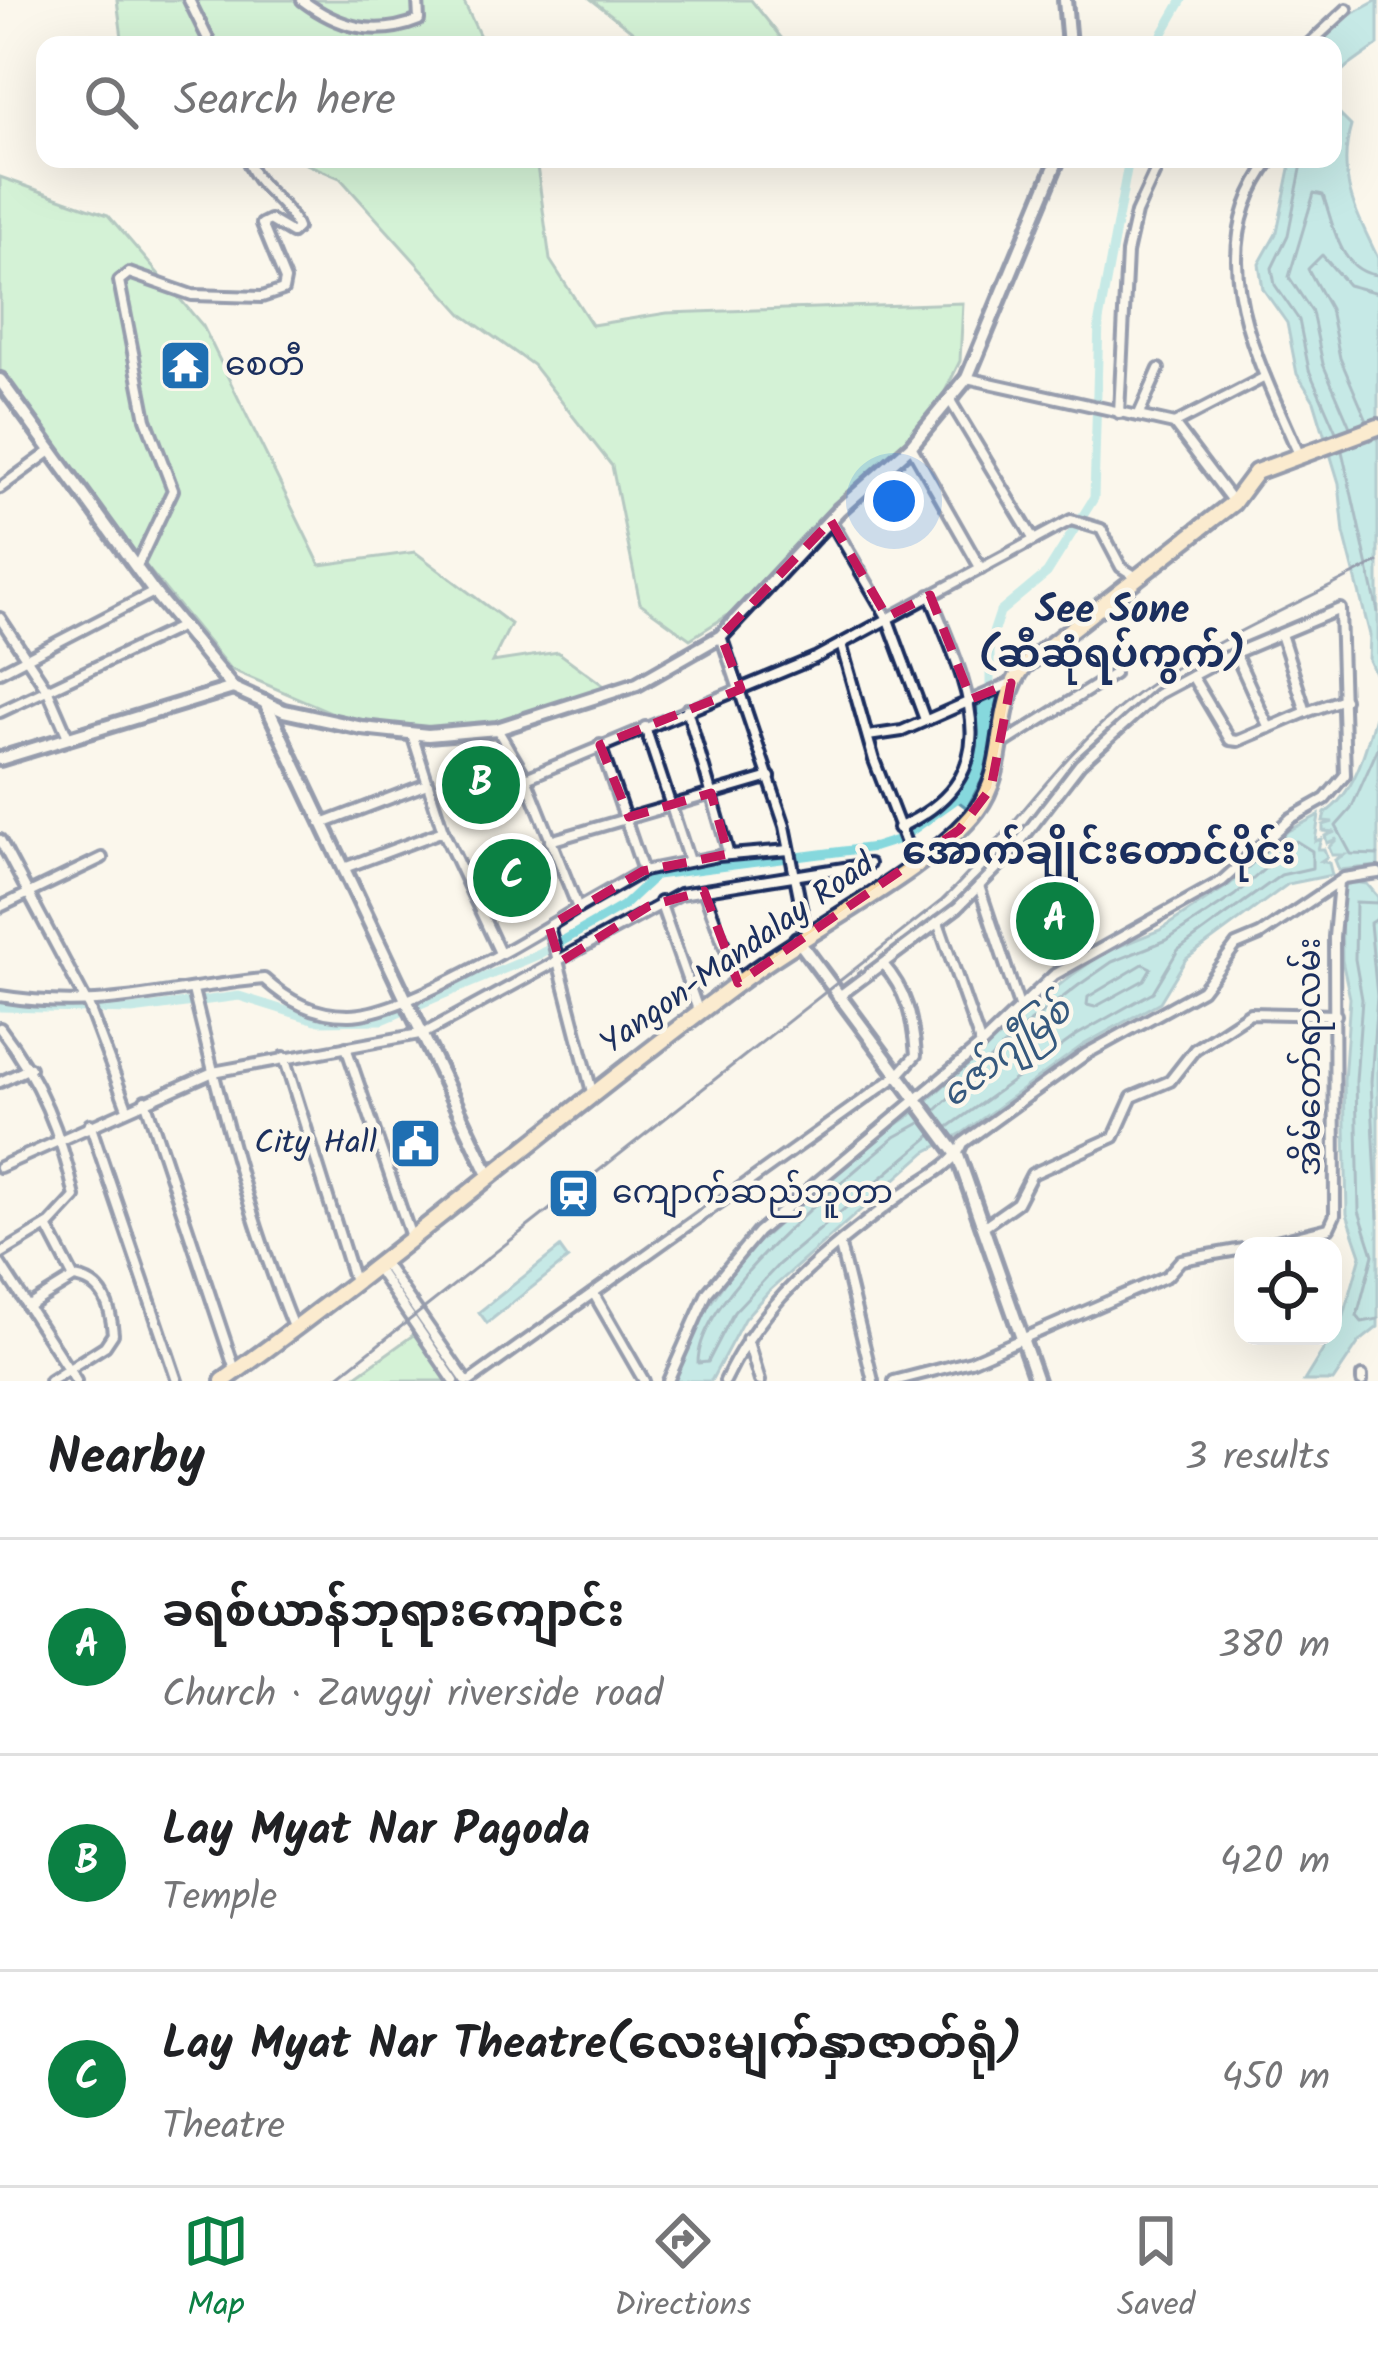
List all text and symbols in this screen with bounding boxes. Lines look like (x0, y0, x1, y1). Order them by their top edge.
search box (36, 36, 1342, 168)
text: Search here (174, 66, 396, 138)
icon: search (78, 69, 144, 135)
temple icon: စေတီ (158, 338, 214, 394)
place label: စေတီ (225, 340, 305, 393)
your location (864, 471, 924, 531)
district label: See Sone (ဆီဆုံရပ်ကွက်) (978, 581, 1246, 688)
pin: B (442, 740, 520, 830)
district label: အောက်ချိုင်းတောင်ပိုင်း (902, 823, 1296, 885)
pin: C (473, 833, 551, 923)
street label: Yangon-Mandalay Road (590, 839, 888, 1070)
pin: A (1016, 876, 1094, 966)
street label: အိမ်တော်ရာလမ်း (1285, 938, 1338, 1176)
water label: ဇော်ဂျီမြစ် (929, 983, 1086, 1124)
public building icon: City Hall (388, 1116, 444, 1172)
place label: City Hall (254, 1118, 377, 1171)
station icon: ကျောက်ဆည်ဘူတာ (545, 1166, 601, 1222)
place label: ကျောက်ဆည်ဘူတာ (612, 1168, 893, 1221)
map controls (1234, 1237, 1342, 1345)
button: locate (1234, 1237, 1342, 1345)
text: Nearby (48, 1419, 205, 1500)
text: 3 results (1185, 1428, 1330, 1490)
text: ခရစ်ယာန်ဘုရားကျောင်း (162, 1578, 625, 1650)
text: A (75, 1616, 99, 1678)
text: 380 m (1218, 1616, 1330, 1678)
text: Church · Zawgyi riverside road (162, 1665, 663, 1727)
text: Lay Myat Nar Pagoda (162, 1796, 590, 1868)
text: B (75, 1832, 99, 1894)
text: 420 m (1220, 1832, 1330, 1894)
text: Temple (162, 1868, 277, 1930)
text: Lay Myat Nar Theatre(လေးမျက်နှာဇာတ်ရုံ) (162, 2010, 1022, 2082)
text: C (75, 2048, 99, 2110)
text: 450 m (1221, 2048, 1330, 2110)
text: Theatre (162, 2097, 285, 2159)
tab: Map (183, 2208, 249, 2333)
tab: Directions (614, 2208, 751, 2333)
tab: Saved (1117, 2208, 1195, 2333)

